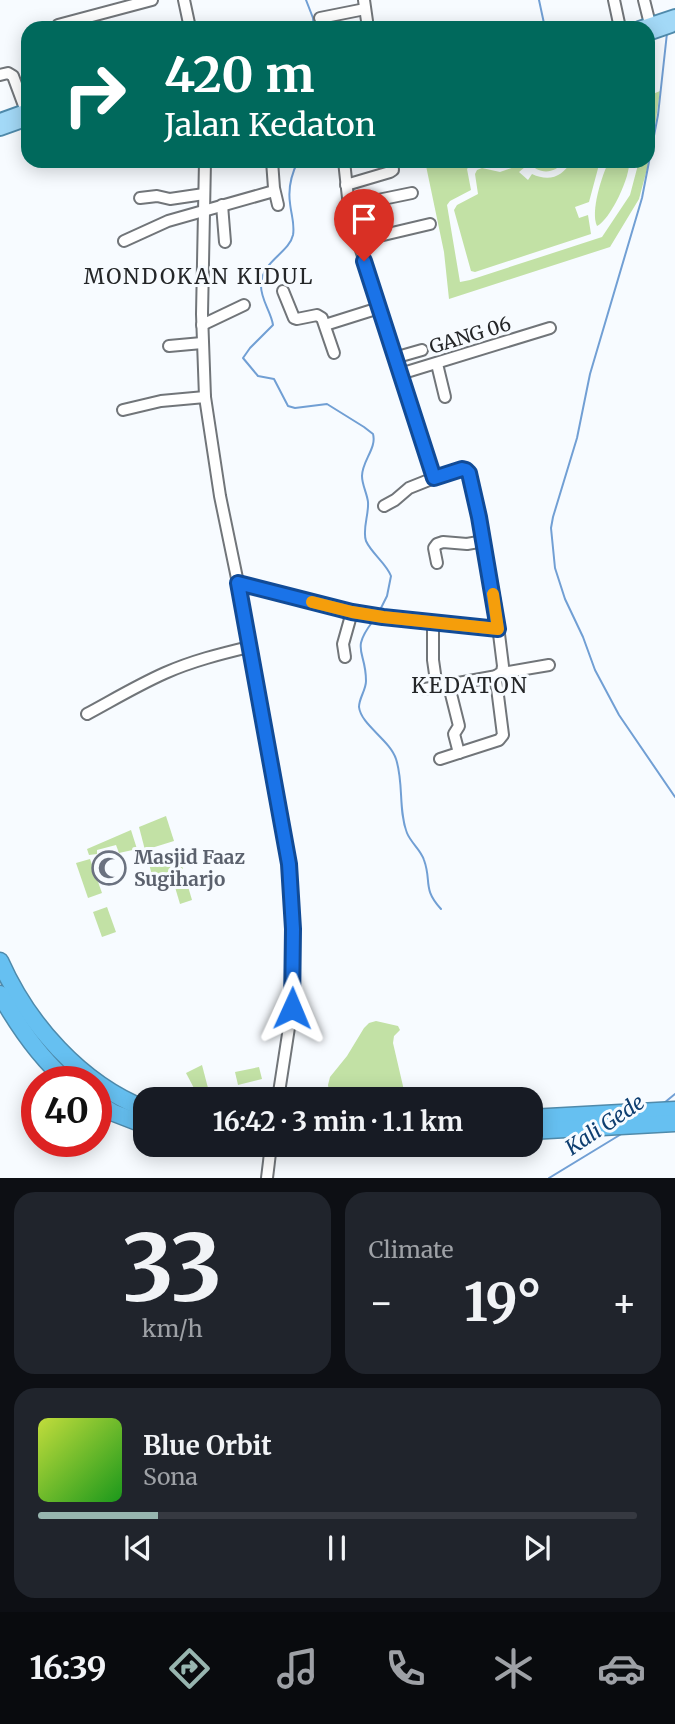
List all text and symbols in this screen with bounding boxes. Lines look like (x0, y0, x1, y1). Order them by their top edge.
text: 420 m (164, 44, 315, 105)
icon: right (49, 49, 140, 140)
text: Jalan Kedaton (164, 105, 376, 145)
pin (334, 189, 394, 261)
icon: arrive (345, 200, 383, 238)
district label: MONDOKAN KIDUL (84, 263, 314, 290)
street label: GANG 06 (426, 311, 514, 359)
district label: KEDATON (411, 672, 529, 699)
place label: Masjid Faaz Sugiharjo (134, 845, 245, 891)
mosque icon: Masjid Faaz Sugiharjo (90, 849, 128, 887)
position arrow (255, 971, 329, 1045)
speed limit sign: 40 (21, 1066, 112, 1157)
water label: Kali Gede (559, 1088, 650, 1161)
text: 16:42 · 3 min · 1.1 km (213, 1105, 463, 1138)
text: 33 (122, 1211, 222, 1326)
text: Climate (369, 1235, 454, 1264)
text: 19° (464, 1270, 542, 1335)
text: − (369, 1279, 394, 1326)
text: + (612, 1279, 637, 1326)
text: km/h (142, 1314, 203, 1343)
text: Blue Orbit (143, 1429, 272, 1462)
text: Sona (143, 1462, 198, 1491)
icon: previous (119, 1529, 157, 1567)
icon: pause (318, 1529, 356, 1567)
icon: next (518, 1529, 556, 1567)
icon: directions (165, 1644, 214, 1693)
icon: music (273, 1644, 322, 1693)
icon: phone (381, 1644, 430, 1693)
icon: climate (489, 1644, 538, 1693)
icon: car (597, 1644, 646, 1693)
text: 16:39 (29, 1648, 107, 1688)

